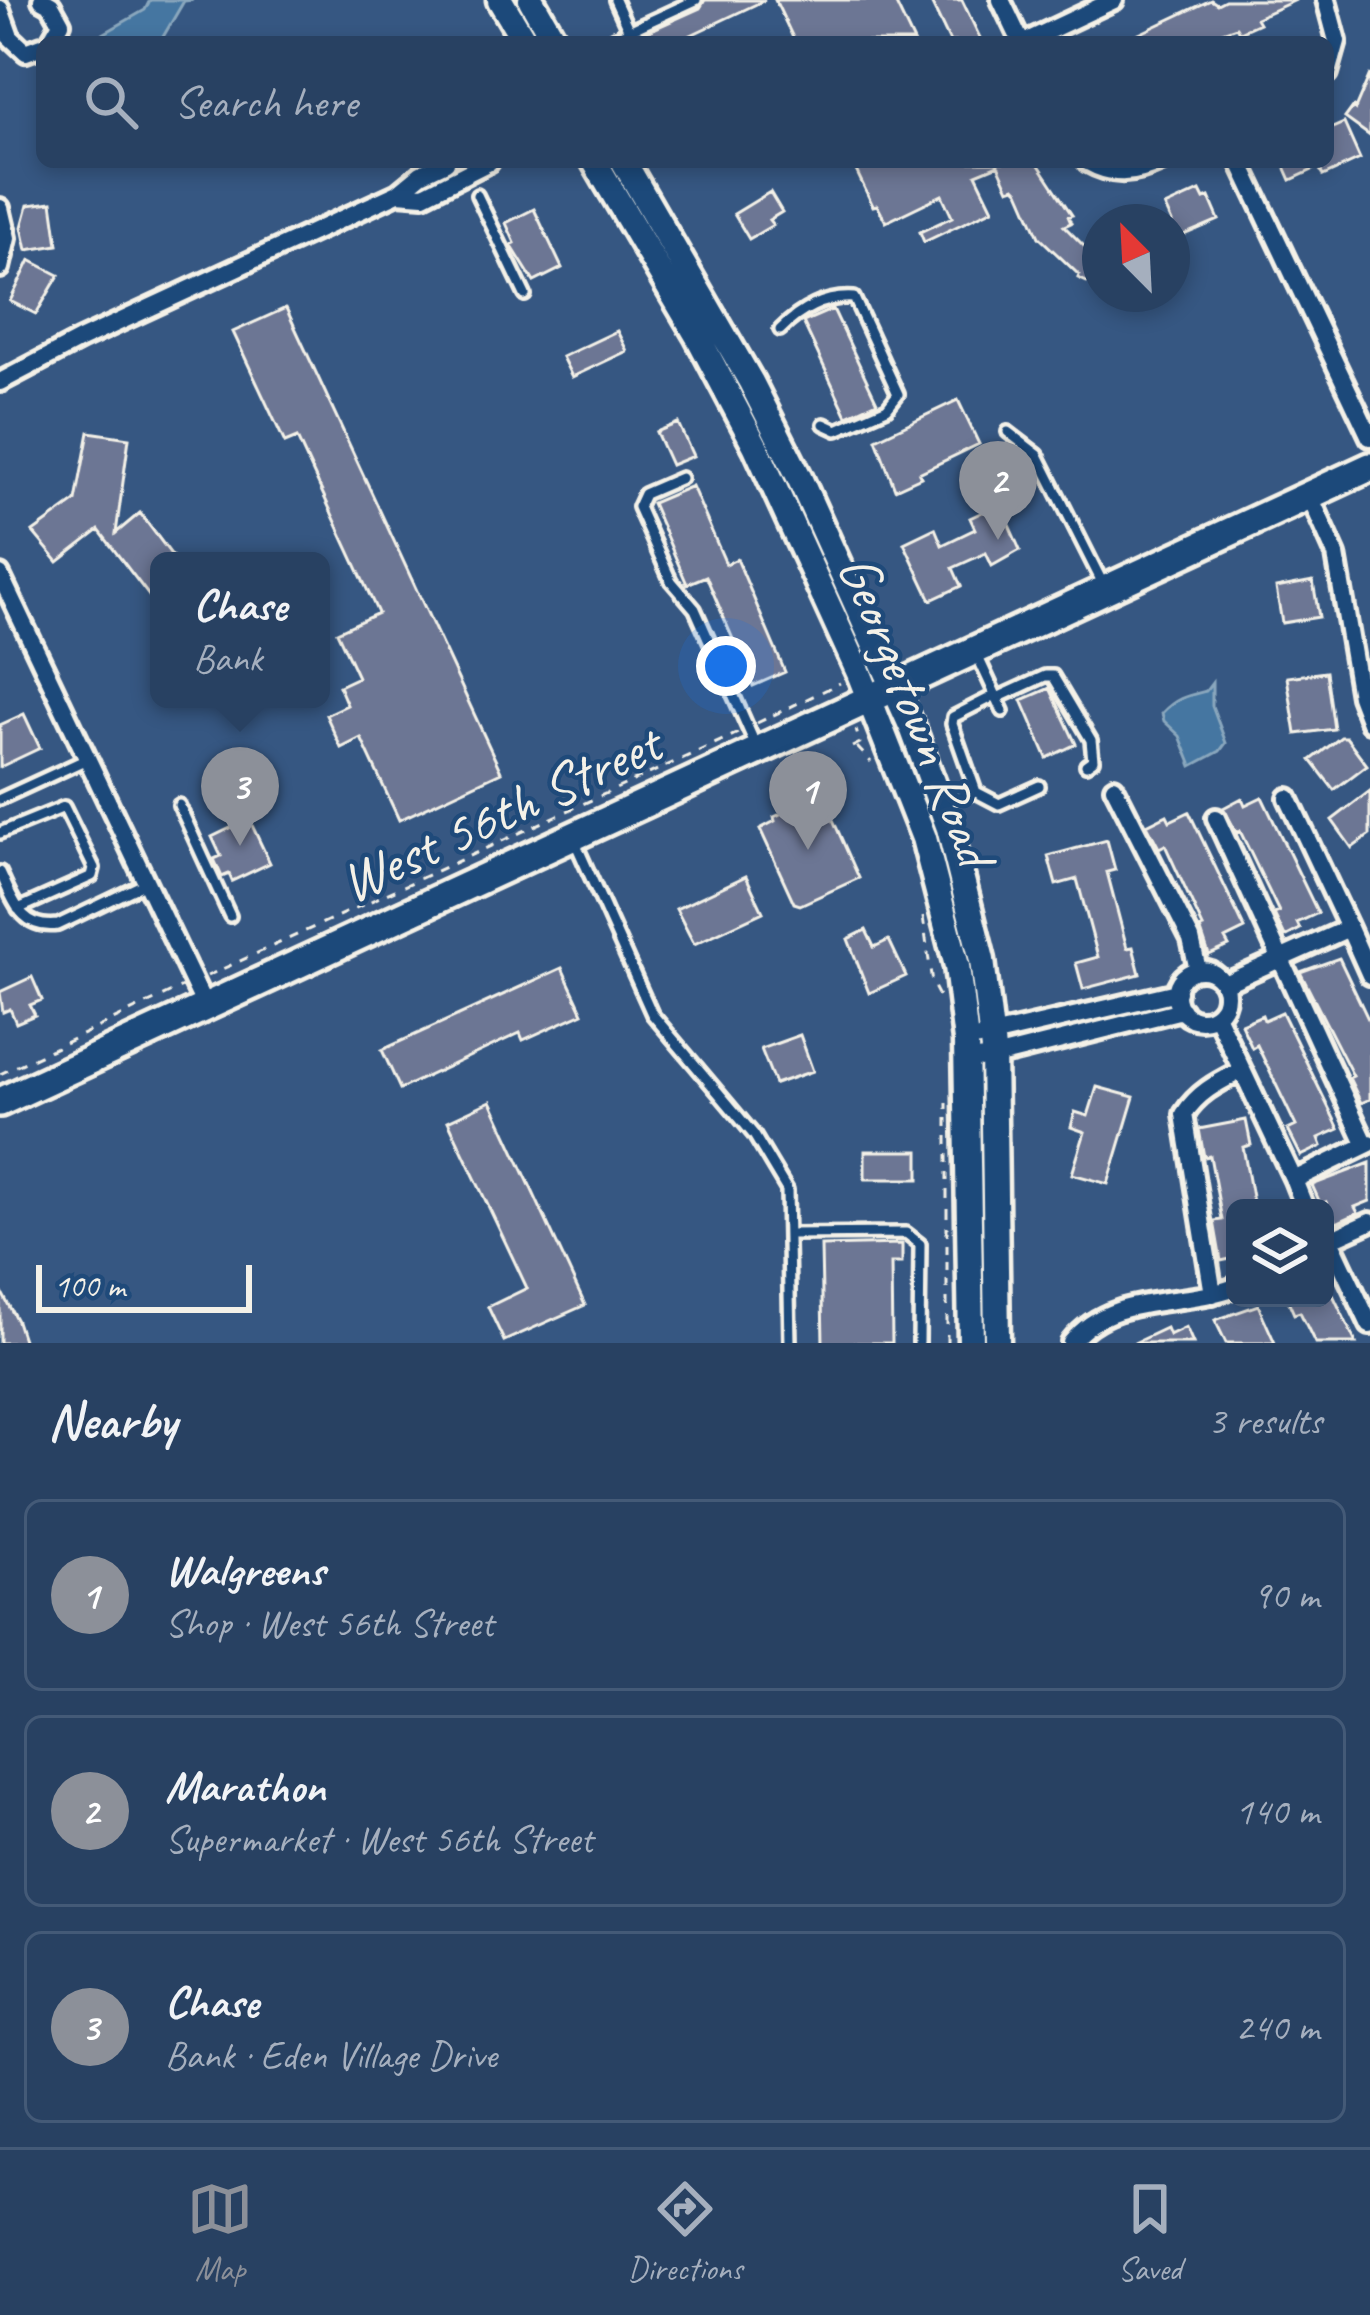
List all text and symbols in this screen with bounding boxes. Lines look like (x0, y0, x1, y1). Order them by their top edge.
search box (36, 36, 1334, 168)
icon: search (78, 69, 144, 135)
text: Search here (174, 74, 357, 131)
north arrow (1082, 204, 1190, 312)
pin: 2 (959, 441, 1037, 540)
street label: Georgetown Road (822, 544, 1015, 883)
popup (150, 552, 330, 708)
text: Chase (193, 577, 287, 634)
text: Bank (193, 634, 262, 683)
your location (696, 636, 756, 696)
street label: West 56th Street (328, 705, 676, 919)
pin: 3 (201, 747, 279, 846)
pin: 1 (769, 751, 847, 850)
map controls (1226, 1199, 1334, 1307)
button: layers (1226, 1199, 1334, 1307)
scale bar (36, 1259, 252, 1312)
text: 100 m (54, 1265, 125, 1307)
text: Nearby (48, 1389, 176, 1453)
text: 3 results (1208, 1397, 1322, 1446)
text: Walgreens (165, 1542, 325, 1599)
text: 1 (81, 1571, 99, 1620)
text: 90 m (1253, 1571, 1319, 1620)
text: Shop · West 56th Street (165, 1599, 494, 1648)
text: Marathon (165, 1758, 325, 1815)
text: 2 (81, 1787, 99, 1836)
text: 140 m (1235, 1787, 1319, 1836)
text: Supermarket · West 56th Street (165, 1815, 593, 1864)
text: Chase (165, 1974, 259, 2031)
text: 3 (81, 2003, 99, 2052)
text: 240 m (1235, 2003, 1319, 2052)
text: Bank · Eden Village Drive (165, 2031, 497, 2080)
tab: Map (187, 2176, 253, 2290)
tab: Directions (628, 2176, 742, 2290)
tab: Saved (1117, 2176, 1183, 2290)

